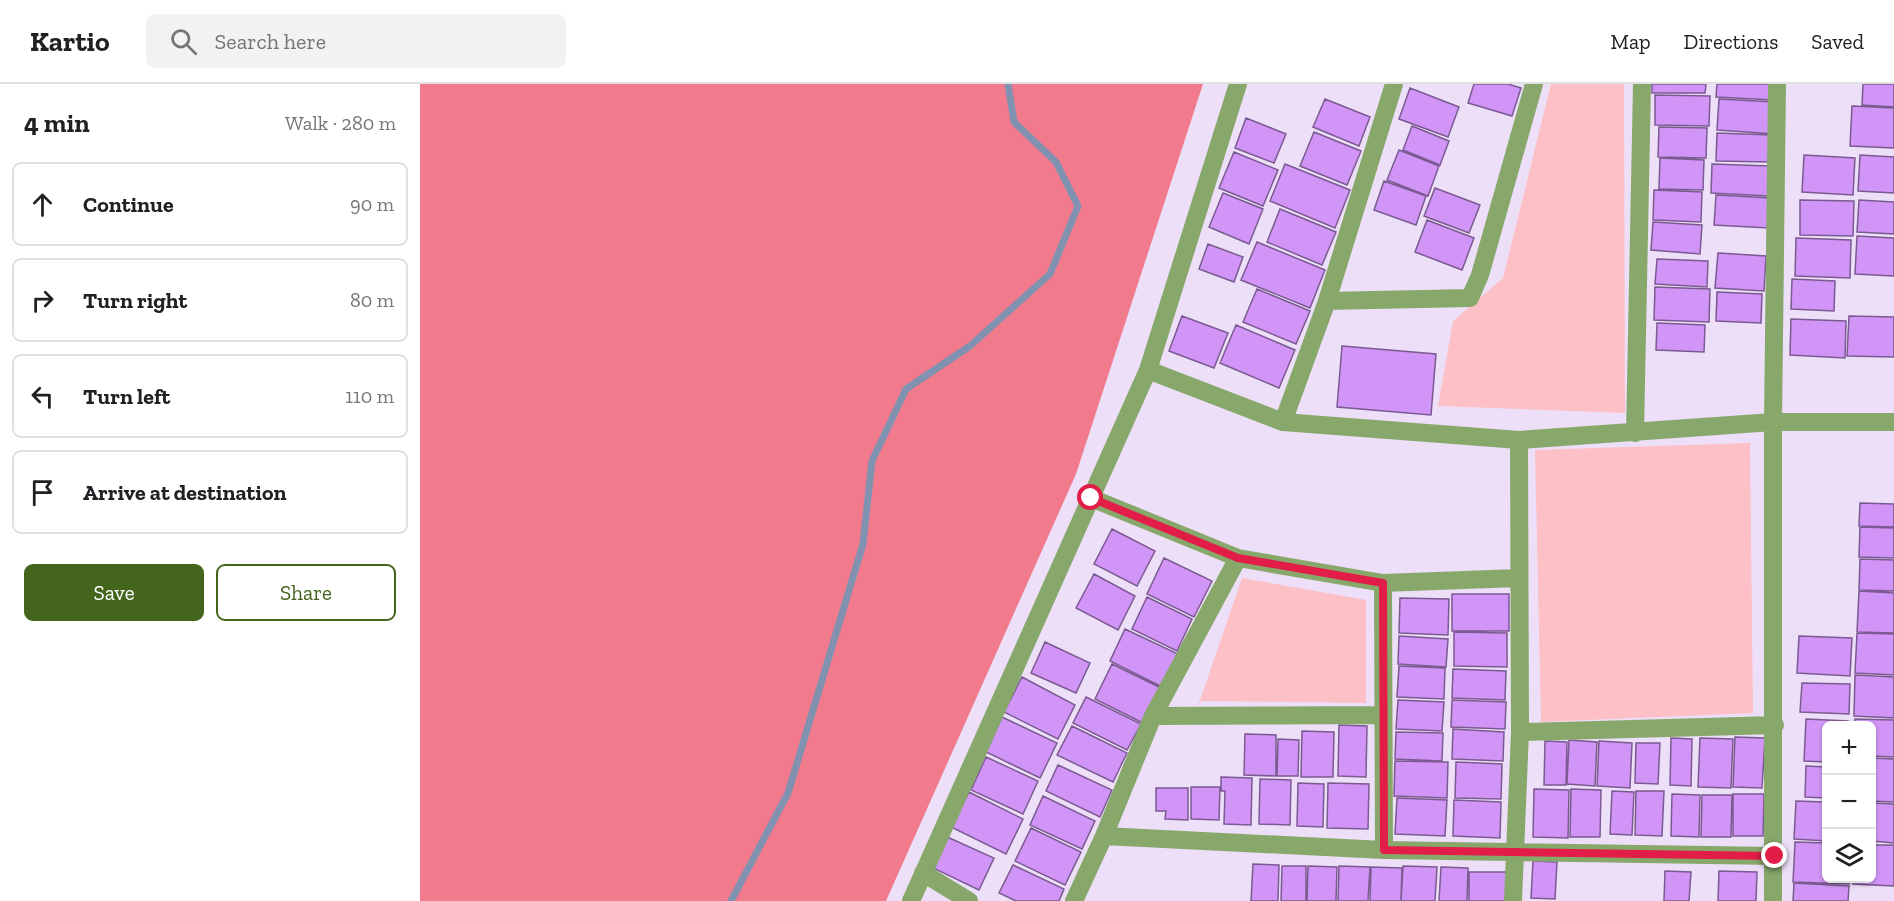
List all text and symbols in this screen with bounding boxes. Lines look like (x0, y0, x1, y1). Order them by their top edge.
search box (146, 14, 566, 68)
text: Kartio (30, 25, 110, 58)
icon: search (167, 25, 200, 58)
text: Search here (215, 28, 326, 55)
text: Map (1611, 29, 1651, 54)
text: Directions (1684, 29, 1778, 54)
text: Saved (1811, 29, 1864, 54)
text: 4 min (24, 107, 90, 139)
text: Walk · 280 m (285, 111, 396, 135)
icon: ahead (26, 188, 59, 221)
text: Continue (83, 191, 174, 218)
text: 90 m (350, 192, 394, 216)
icon: right (26, 284, 59, 317)
text: Turn right (83, 287, 187, 314)
text: 80 m (350, 288, 394, 312)
icon: left (26, 380, 59, 413)
text: Turn left (83, 383, 170, 410)
text: 110 m (345, 384, 394, 408)
icon: arrive (26, 476, 59, 509)
text: Arrive at destination (83, 479, 286, 506)
route start (1077, 484, 1103, 510)
button: Save (24, 564, 204, 621)
button: Share (216, 564, 396, 621)
map controls (1822, 721, 1876, 883)
button: + (1822, 721, 1876, 775)
button: − (1822, 775, 1876, 829)
button: layers (1822, 829, 1876, 883)
route end (1761, 842, 1787, 868)

